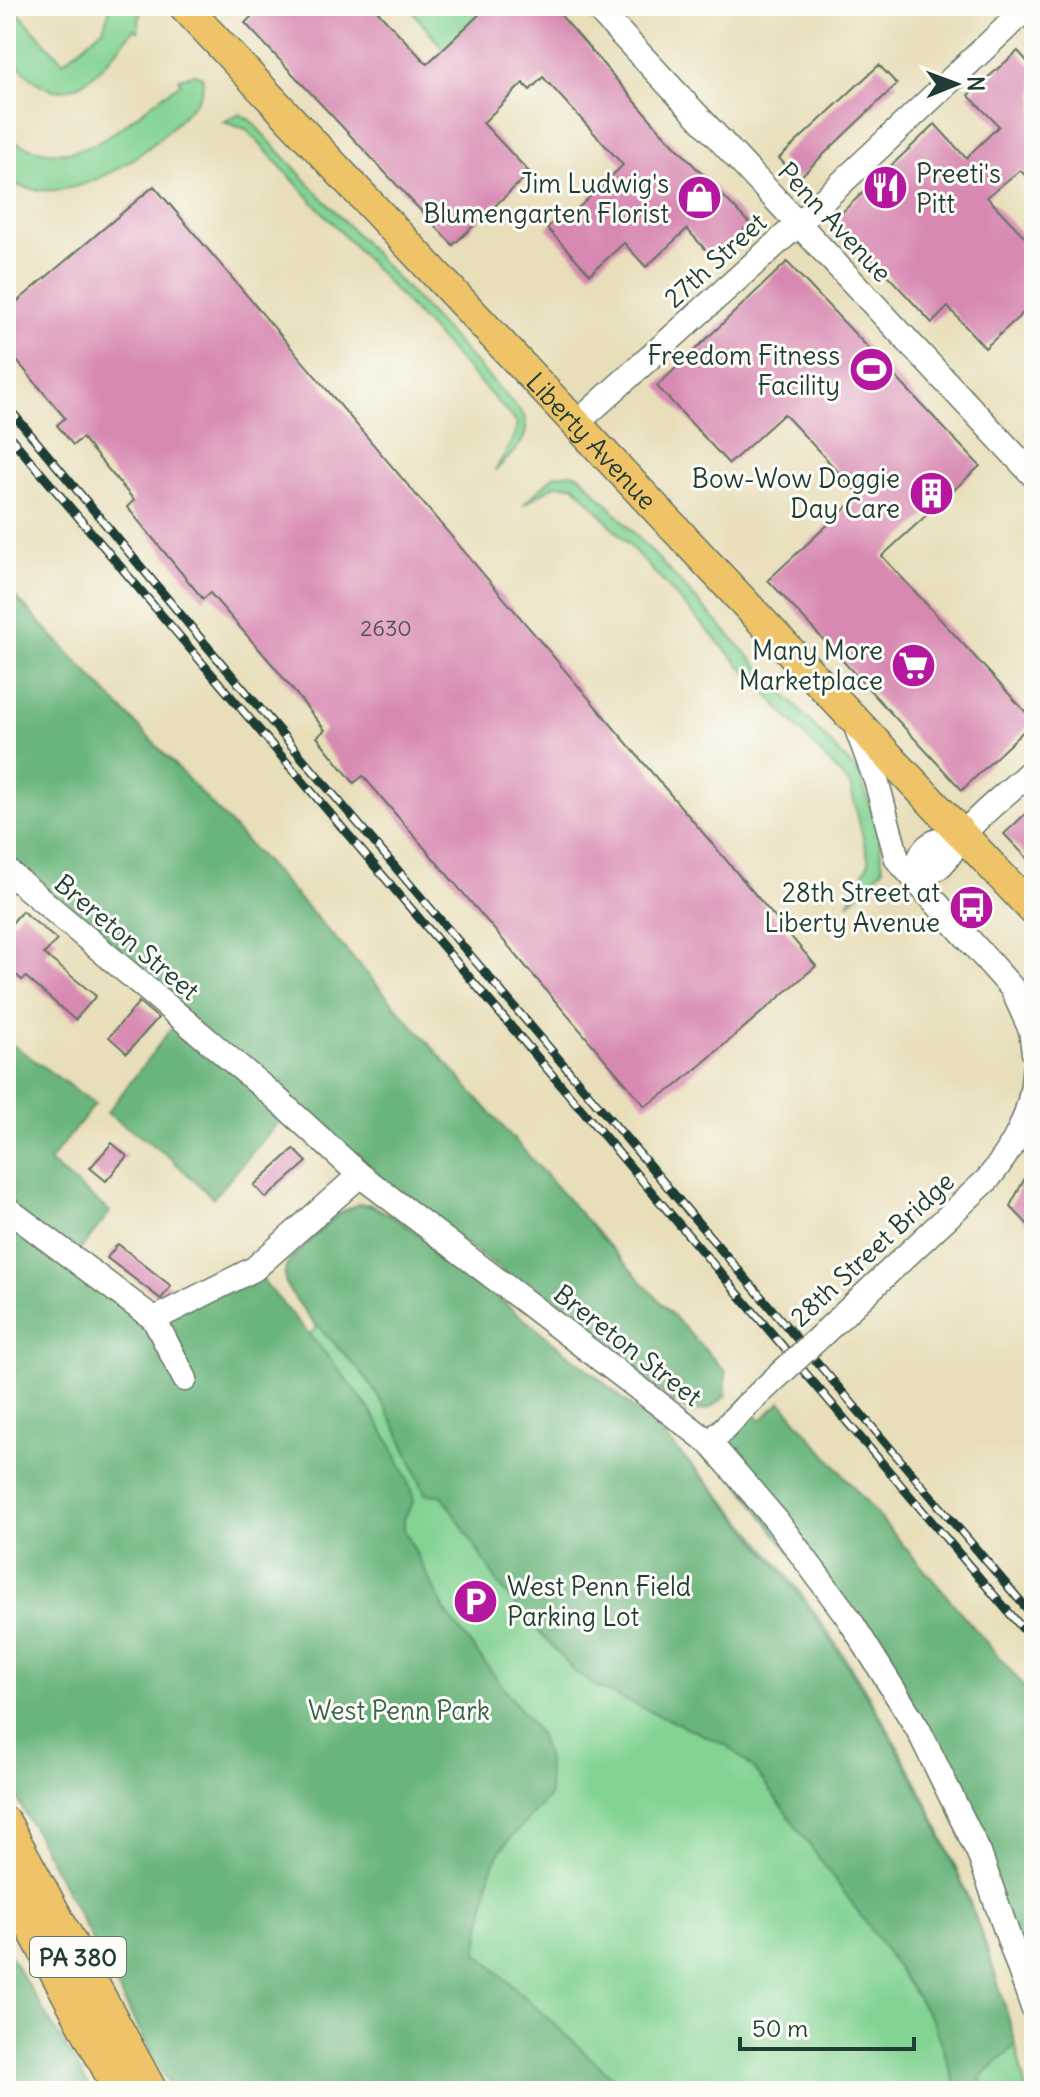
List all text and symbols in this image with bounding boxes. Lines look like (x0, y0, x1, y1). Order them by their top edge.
north arrow (916, 44, 996, 124)
text: N (962, 76, 990, 91)
street label: Penn Avenue (771, 155, 899, 289)
place label: Preeti's Pitt (916, 157, 1001, 220)
restaurant icon: Preeti's Pitt (861, 164, 909, 212)
place label: Jim Ludwig's Blumengarten Florist (423, 167, 669, 230)
shop icon: Jim Ludwig's Blumengarten Florist (676, 174, 724, 222)
street label: 27th Street (657, 205, 773, 315)
place label: Freedom Fitness Facility (648, 339, 840, 402)
sports icon: Freedom Fitness Facility (847, 346, 895, 394)
street label: Liberty Avenue (520, 365, 664, 516)
place label: Bow-Wow Doggie Day Care (692, 462, 900, 525)
building icon: Bow-Wow Doggie Day Care (907, 469, 955, 517)
house number: 2630 (360, 614, 412, 642)
place label: Many More Marketplace (739, 634, 883, 697)
supermarket icon: Many More Marketplace (890, 641, 938, 689)
street label: Brereton Street (48, 867, 206, 1007)
place label: 28th Street at Liberty Avenue (764, 876, 940, 939)
bus stop icon: 28th Street at Liberty Avenue (947, 883, 995, 931)
street label: 28th Street Bridge (783, 1165, 961, 1333)
street label: Brereton Street (547, 1277, 709, 1413)
place label: West Penn Field Parking Lot (507, 1570, 691, 1633)
parking icon: West Penn Field Parking Lot (452, 1577, 500, 1625)
park label: West Penn Park (308, 1694, 490, 1727)
road number: PA 380 (30, 1937, 126, 1977)
scale bar (740, 2001, 914, 2051)
text: 50 m (752, 2013, 808, 2043)

